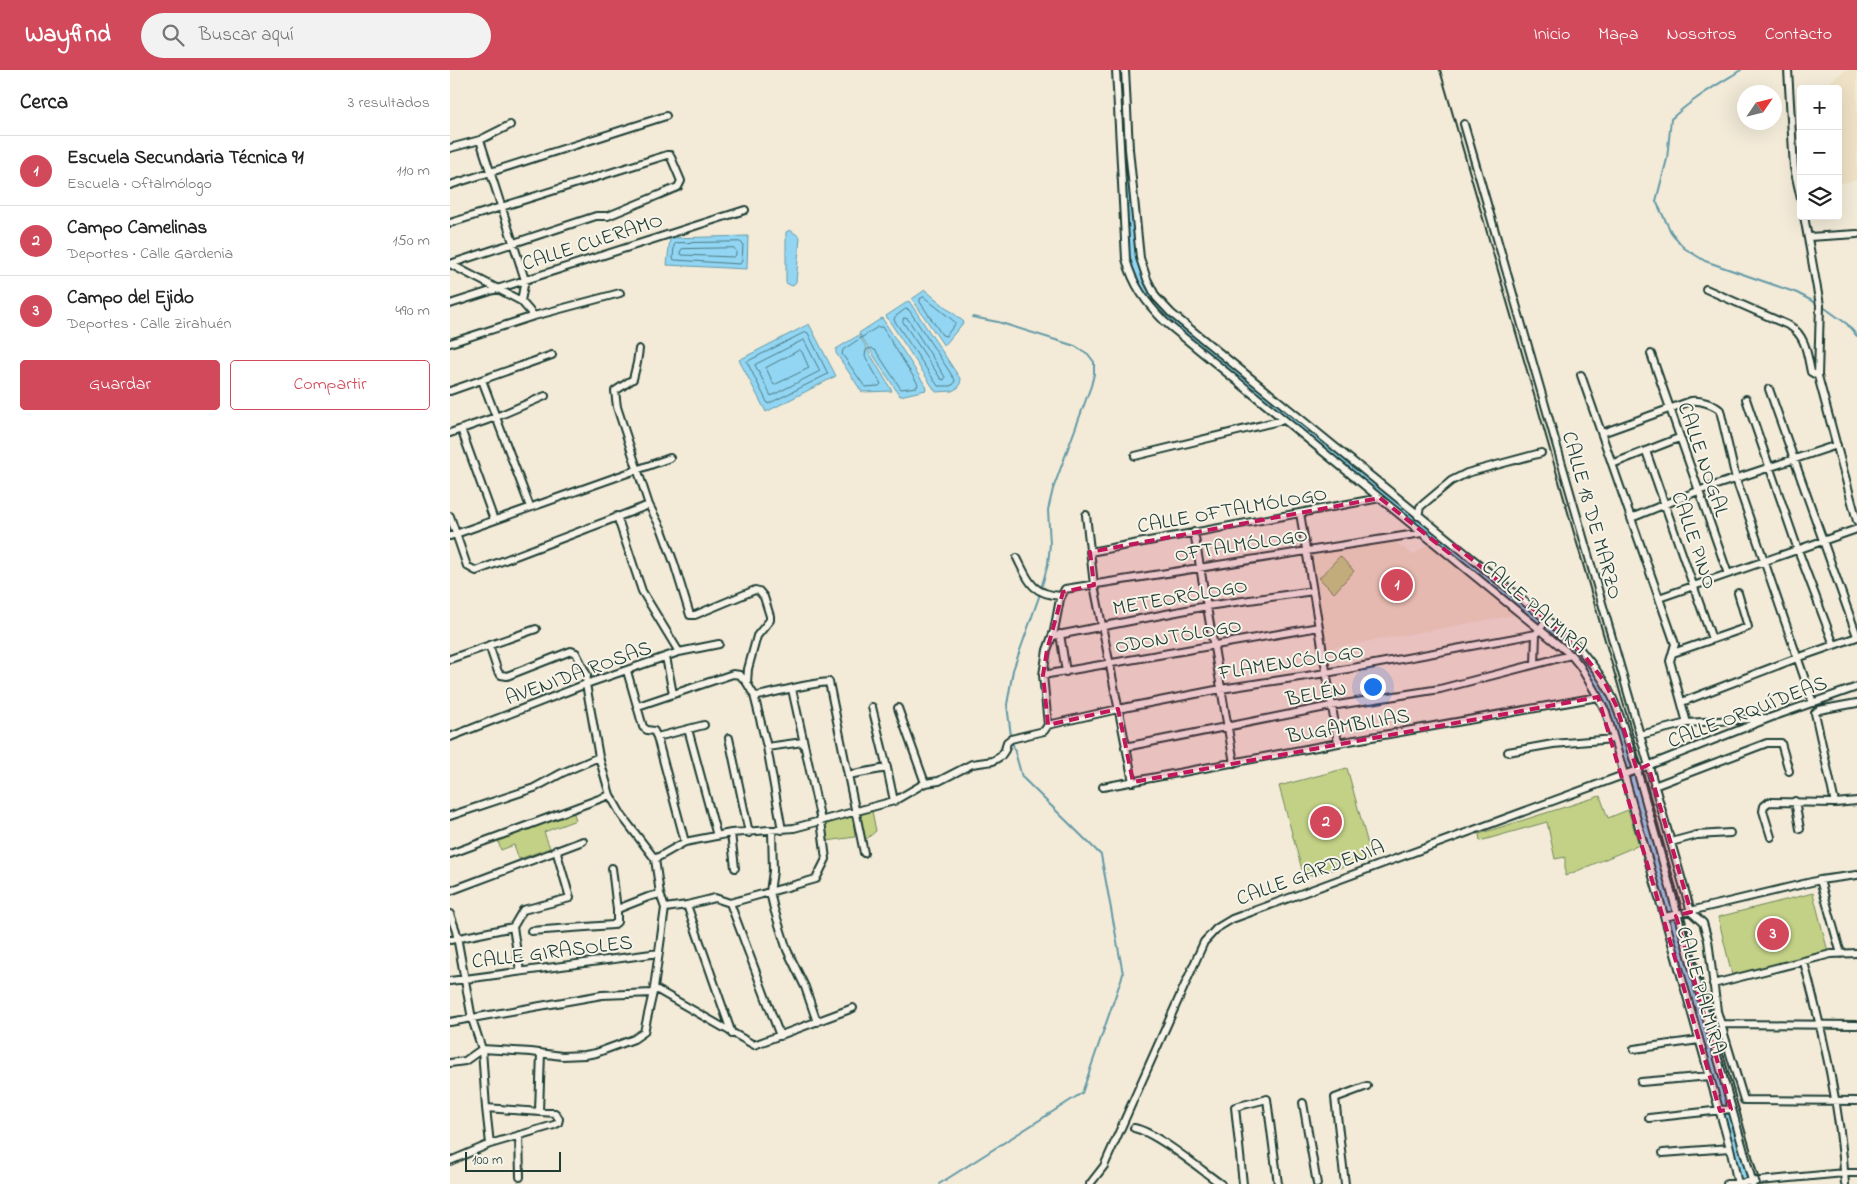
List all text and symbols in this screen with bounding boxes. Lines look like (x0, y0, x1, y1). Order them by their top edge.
search box (141, 13, 491, 58)
text: Wayfind (25, 18, 111, 53)
icon: search (159, 21, 187, 49)
text: Buscar aquí (199, 22, 294, 49)
text: Inicio (1533, 22, 1570, 48)
text: Mapa (1598, 22, 1639, 48)
text: Nosotros (1667, 22, 1737, 48)
text: Contacto (1765, 22, 1832, 48)
north arrow (1737, 85, 1782, 130)
map controls (1797, 85, 1842, 220)
button: + (1797, 85, 1842, 130)
text: Cerca (20, 88, 68, 118)
text: 3 resultados (348, 91, 430, 115)
button: − (1797, 130, 1842, 175)
text: Escuela Secundaria Técnica 91 (67, 145, 304, 172)
text: 1 (33, 159, 39, 183)
text: 110 m (396, 159, 430, 183)
text: Escuela · Oftalmólogo (67, 172, 212, 196)
button: layers (1797, 175, 1842, 220)
street label: CALLE CUERAMO (518, 206, 667, 280)
text: Campo Camelinas (67, 215, 207, 242)
text: 2 (32, 229, 40, 253)
text: 150 m (392, 229, 430, 253)
text: Deportes · Calle Gardenia (67, 242, 233, 266)
text: Campo del Ejido (67, 285, 194, 312)
text: 3 (33, 299, 39, 323)
text: 490 m (395, 299, 430, 323)
text: Deportes · Calle Zirahuén (67, 312, 231, 336)
button: Guardar (20, 360, 220, 410)
button: Compartir (230, 360, 430, 410)
street label: CALLE NOGAL (1668, 398, 1736, 521)
street label: CALLE 18 DE MARZO (1553, 428, 1629, 603)
street label: CALLE OFTALMÓLOGO (1135, 480, 1330, 542)
street label: CALLE PINO (1662, 488, 1724, 594)
street label: OFTALMÓLOGO (1173, 521, 1310, 571)
street label: CALLE PALMIRA (1474, 553, 1593, 662)
pin: 1 (1381, 566, 1413, 604)
street label: METEORÓLOGO (1111, 571, 1250, 625)
street label: ODONTÓLOGO (1113, 611, 1244, 663)
street label: AVENIDA ROSAS (501, 633, 656, 714)
street label: FLAMENCÓLOGO (1216, 637, 1366, 689)
street label: CALLE ORQUÍDEAS (1664, 669, 1832, 757)
street label: BELÉN (1282, 674, 1349, 716)
your location (1360, 674, 1386, 700)
street label: BUGAMBILIAS (1283, 701, 1412, 753)
pin: 2 (1310, 803, 1342, 841)
street label: CALLE GARDENIA (1232, 833, 1389, 915)
pin: 3 (1757, 915, 1789, 953)
street label: CALLE PALMIRA (1667, 923, 1733, 1058)
street label: CALLE GIRASOLES (470, 928, 634, 978)
scale bar (465, 1149, 561, 1172)
text: 100 m (472, 1150, 503, 1171)

